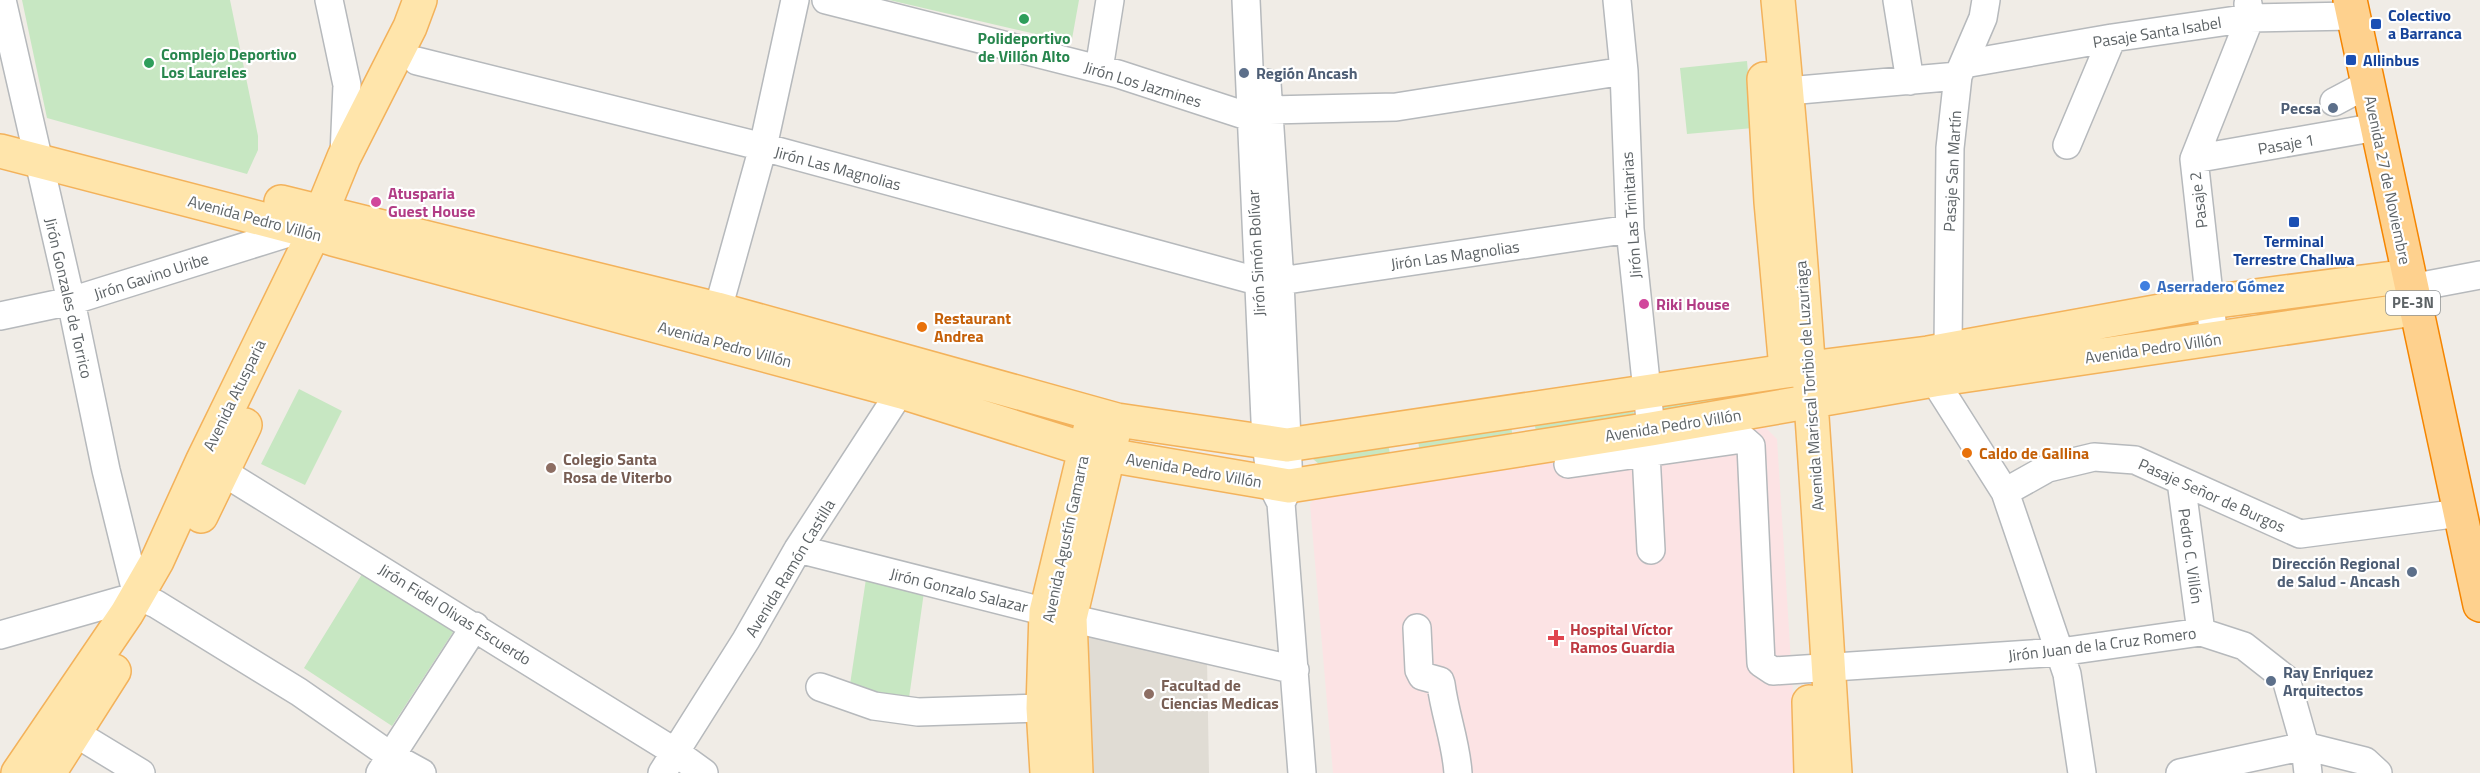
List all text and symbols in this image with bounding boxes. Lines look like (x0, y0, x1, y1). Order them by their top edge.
place label: Colectivo a Barranca (2388, 3, 2462, 45)
street label: Pasaje Santa Isabel (2091, 10, 2223, 54)
marker: Polideportivo de Villón Alto (1017, 12, 1031, 26)
marker: Colectivo a Barranca (2369, 17, 2383, 31)
place label: Polideportivo de Villón Alto (978, 26, 1070, 68)
place label: Complejo Deportivo Los Laureles (161, 42, 297, 84)
place label: Allinbus (2363, 48, 2419, 72)
marker: Allinbus (2344, 53, 2358, 67)
street label: Jirón Los Jazmines (1081, 55, 1205, 113)
marker: Complejo Deportivo Los Laureles (142, 56, 156, 70)
place label: Región Ancash (1256, 61, 1358, 85)
marker: Región Ancash (1237, 66, 1251, 80)
street label: Avenida 27 de Noviembre (2358, 93, 2418, 267)
place label: Pecsa (2281, 96, 2321, 120)
marker: Pecsa (2326, 101, 2340, 115)
street label: Pasaje San Martín (1937, 110, 1967, 232)
street label: Pasaje 1 (2256, 127, 2316, 161)
street label: Jirón Las Magnolias (772, 140, 904, 196)
street label: Jirón Las Trinitarias (1615, 151, 1647, 279)
street label: Pasaje 2 (2183, 170, 2213, 230)
place label: Atusparia Guest House (388, 181, 476, 223)
street label: Avenida Pedro Villón (185, 189, 325, 247)
street label: Jirón Simón Bolívar (1241, 189, 1271, 317)
marker: Atusparia Guest House (369, 195, 383, 209)
street label: Jirón Gonzales de Torrico (39, 215, 99, 381)
marker: Terminal Terrestre Challwa (2287, 215, 2301, 229)
place label: Terminal Terrestre Challwa (2233, 229, 2355, 271)
street label: Jirón Las Magnolias (1389, 234, 1521, 276)
street label: Jirón Gavino Uribe (90, 246, 212, 306)
street label: Avenida Mariscal Toribio de Luzuriaga (1788, 260, 1830, 512)
place label: Aserradero Gómez (2157, 274, 2285, 298)
marker: Aserradero Gómez (2138, 279, 2152, 293)
road number: PE-3N (2386, 291, 2440, 315)
place label: Riki House (1656, 292, 1730, 316)
marker: Riki House (1637, 297, 1651, 311)
place label: Restaurant Andrea (934, 306, 1011, 348)
street label: Avenida Pedro Villón (655, 315, 795, 373)
marker: Restaurant Andrea (915, 320, 929, 334)
street label: Avenida Pedro Villón (2083, 327, 2223, 369)
street label: Avenida Atusparia (197, 335, 271, 455)
street label: Avenida Pedro Villón (1603, 402, 1743, 448)
place label: Caldo de Gallina (1979, 441, 2089, 465)
street label: Avenida Pedro Villón (1124, 446, 1264, 494)
marker: Caldo de Gallina (1960, 446, 1974, 460)
place label: Colegio Santa Rosa de Viterbo (563, 447, 672, 489)
street label: Pasaje Señor de Burgos (2135, 452, 2289, 538)
street label: Avenida Agustín Gamarra (1036, 453, 1094, 625)
marker: Colegio Santa Rosa de Viterbo (544, 461, 558, 475)
street label: Avenida Ramón Castilla (739, 494, 841, 642)
street label: Pedro C. Villón (2172, 507, 2210, 605)
place label: Dirección Regional de Salud - Ancash (2272, 551, 2400, 593)
street label: Jirón Fidel Olivas Escuerdo (374, 557, 536, 671)
street label: Jirón Gonzalo Salazar (888, 561, 1031, 619)
marker: Dirección Regional de Salud - Ancash (2405, 565, 2419, 579)
place label: Hospital Víctor Ramos Guardia (1570, 617, 1675, 659)
street label: Jirón Juan de la Cruz Romero (2006, 621, 2198, 667)
marker: Hospital Víctor Ramos Guardia (1547, 629, 1565, 647)
place label: Ray Enriquez Arquitectos (2283, 660, 2373, 702)
place label: Facultad de Ciencias Medicas (1161, 673, 1279, 715)
marker: Ray Enriquez Arquitectos (2264, 674, 2278, 688)
marker: Facultad de Ciencias Medicas (1142, 687, 1156, 701)

